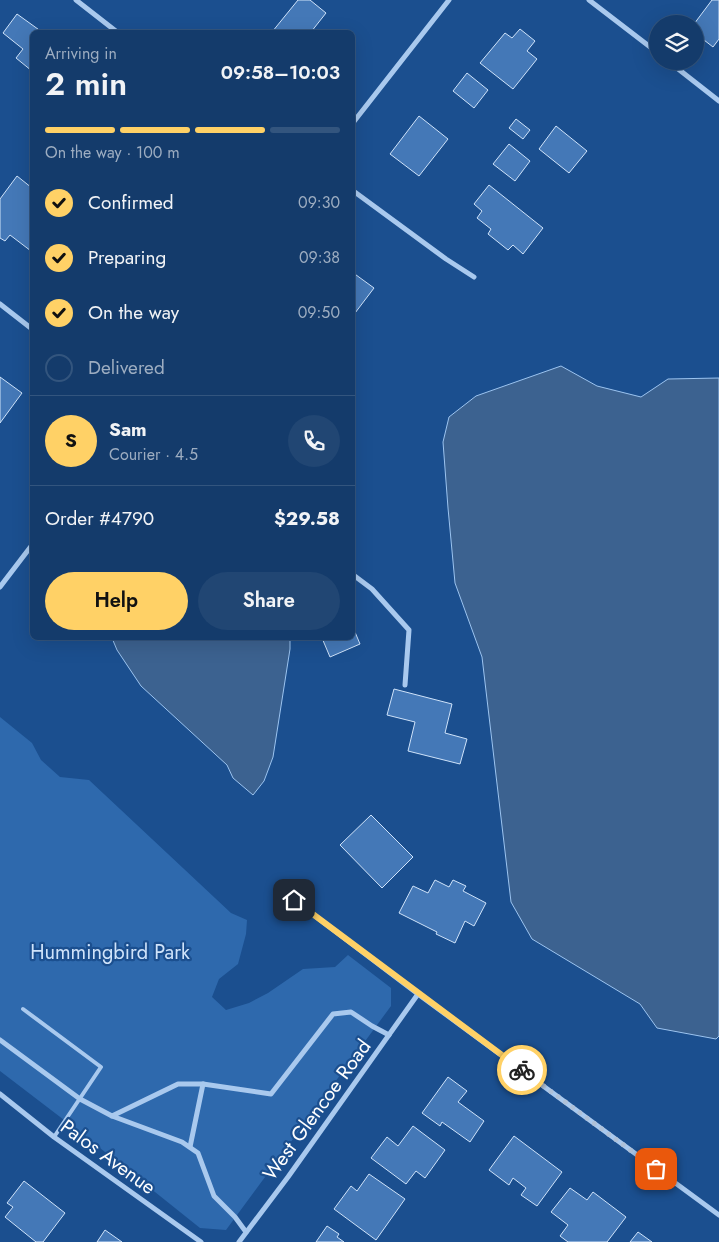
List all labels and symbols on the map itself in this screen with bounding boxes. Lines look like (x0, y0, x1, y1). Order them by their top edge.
pin (273, 879, 315, 921)
park label: Hummingbird Park (30, 938, 190, 967)
street label: West Glencoe Road (256, 1033, 378, 1187)
courier (497, 1045, 547, 1095)
street label: Palos Avenue (54, 1112, 162, 1202)
pin (635, 1148, 677, 1190)

